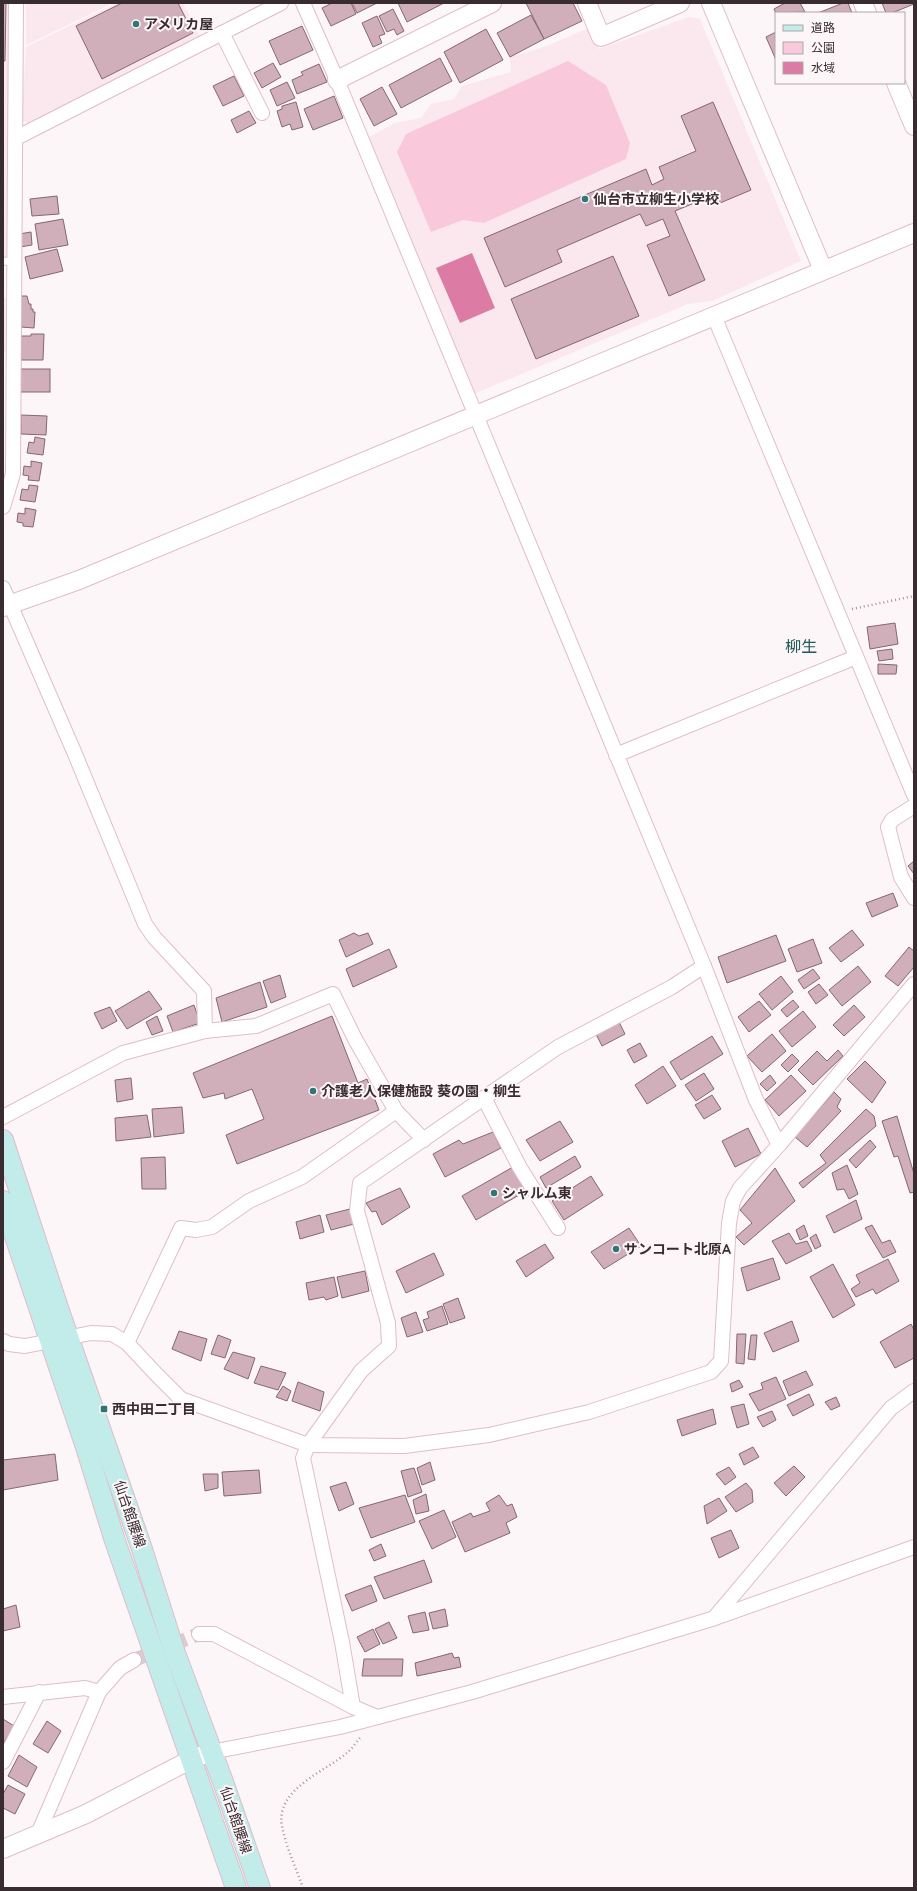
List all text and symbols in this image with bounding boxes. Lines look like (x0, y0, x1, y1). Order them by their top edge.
legend (775, 12, 905, 84)
place label: アメリカ屋 (144, 15, 213, 33)
marker: アメリカ屋 (131, 19, 141, 29)
text: 道路 (811, 20, 835, 35)
text: 公園 (811, 40, 835, 55)
text: 水域 (811, 60, 835, 75)
place label: 仙台市立柳生小学校 (593, 190, 719, 208)
marker: 仙台市立柳生小学校 (580, 194, 590, 204)
district label: 柳生 (785, 636, 817, 656)
place label: 介護老人保健施設 葵の園・柳生 (321, 1082, 521, 1100)
marker: 介護老人保健施設 葵の園・柳生 (308, 1086, 318, 1096)
place label: シャルム東 (502, 1184, 572, 1202)
marker: シャルム東 (489, 1188, 499, 1198)
place label: サンコート北原A (624, 1240, 731, 1258)
marker: サンコート北原A (611, 1244, 621, 1254)
place label: 西中田二丁目 (112, 1400, 196, 1418)
marker: 西中田二丁目 (99, 1404, 109, 1414)
street label: 仙台館腰線 (110, 1478, 150, 1550)
street label: 仙台館腰線 (216, 1784, 256, 1856)

